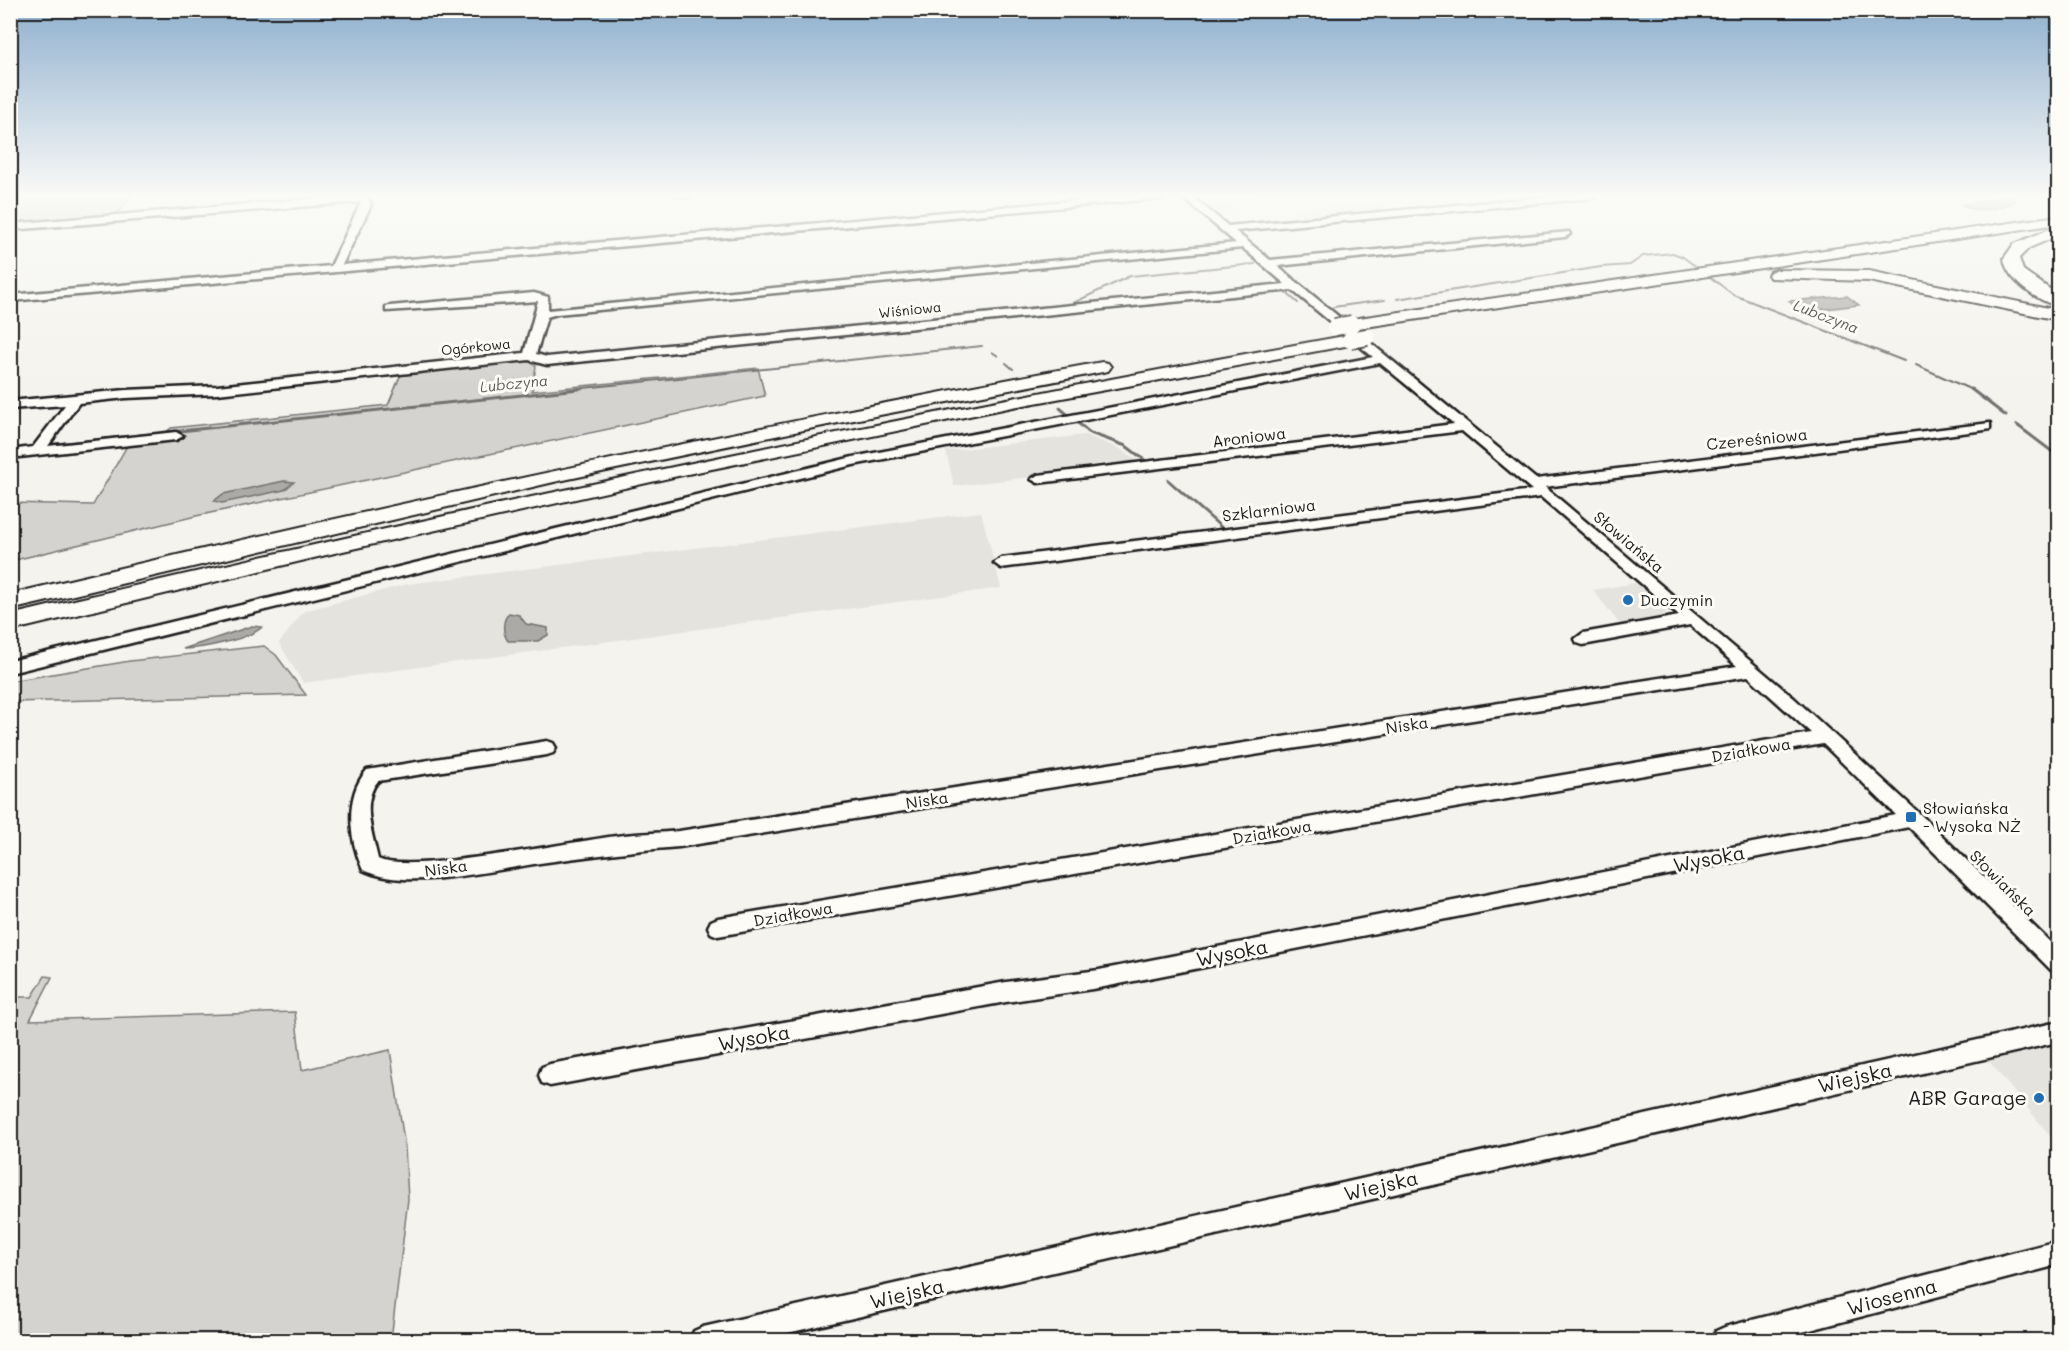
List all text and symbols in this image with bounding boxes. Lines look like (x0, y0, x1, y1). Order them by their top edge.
water label: Lubczyna (1791, 294, 1862, 338)
street label: Wiśniowa (877, 297, 942, 322)
street label: Ogórkowa (440, 333, 512, 360)
water label: Lubczyna (479, 369, 549, 397)
street label: Aroniowa (1211, 422, 1287, 451)
street label: Czereśniowa (1705, 423, 1809, 454)
street label: Szklarniowa (1221, 493, 1317, 526)
street label: Słowiańska (1590, 506, 1669, 577)
place label: Duczymin (1640, 589, 1713, 610)
marker: Duczymin (1621, 593, 1635, 607)
street label: Niska (1384, 711, 1430, 738)
street label: Działkowa (1710, 732, 1792, 767)
street label: Niska (904, 786, 950, 813)
place label: Słowiańska - Wysoka NŻ (1923, 797, 2021, 836)
marker: Słowiańska - Wysoka NŻ (1904, 810, 1918, 824)
street label: Działkowa (1231, 814, 1313, 849)
street label: Wysoka (1671, 838, 1747, 878)
street label: Słowiańska (1966, 845, 2041, 920)
street label: Niska (423, 854, 469, 881)
street label: Działkowa (752, 896, 834, 931)
street label: Wysoka (1194, 932, 1270, 972)
street label: Wysoka (716, 1018, 792, 1056)
street label: Wiejska (1815, 1056, 1895, 1098)
place label: ABR Garage (1908, 1084, 2027, 1110)
marker: ABR Garage (2032, 1091, 2046, 1105)
street label: Wiejska (1341, 1164, 1421, 1206)
street label: Wiejska (867, 1272, 947, 1314)
street label: Wiosenna (1844, 1272, 1940, 1321)

